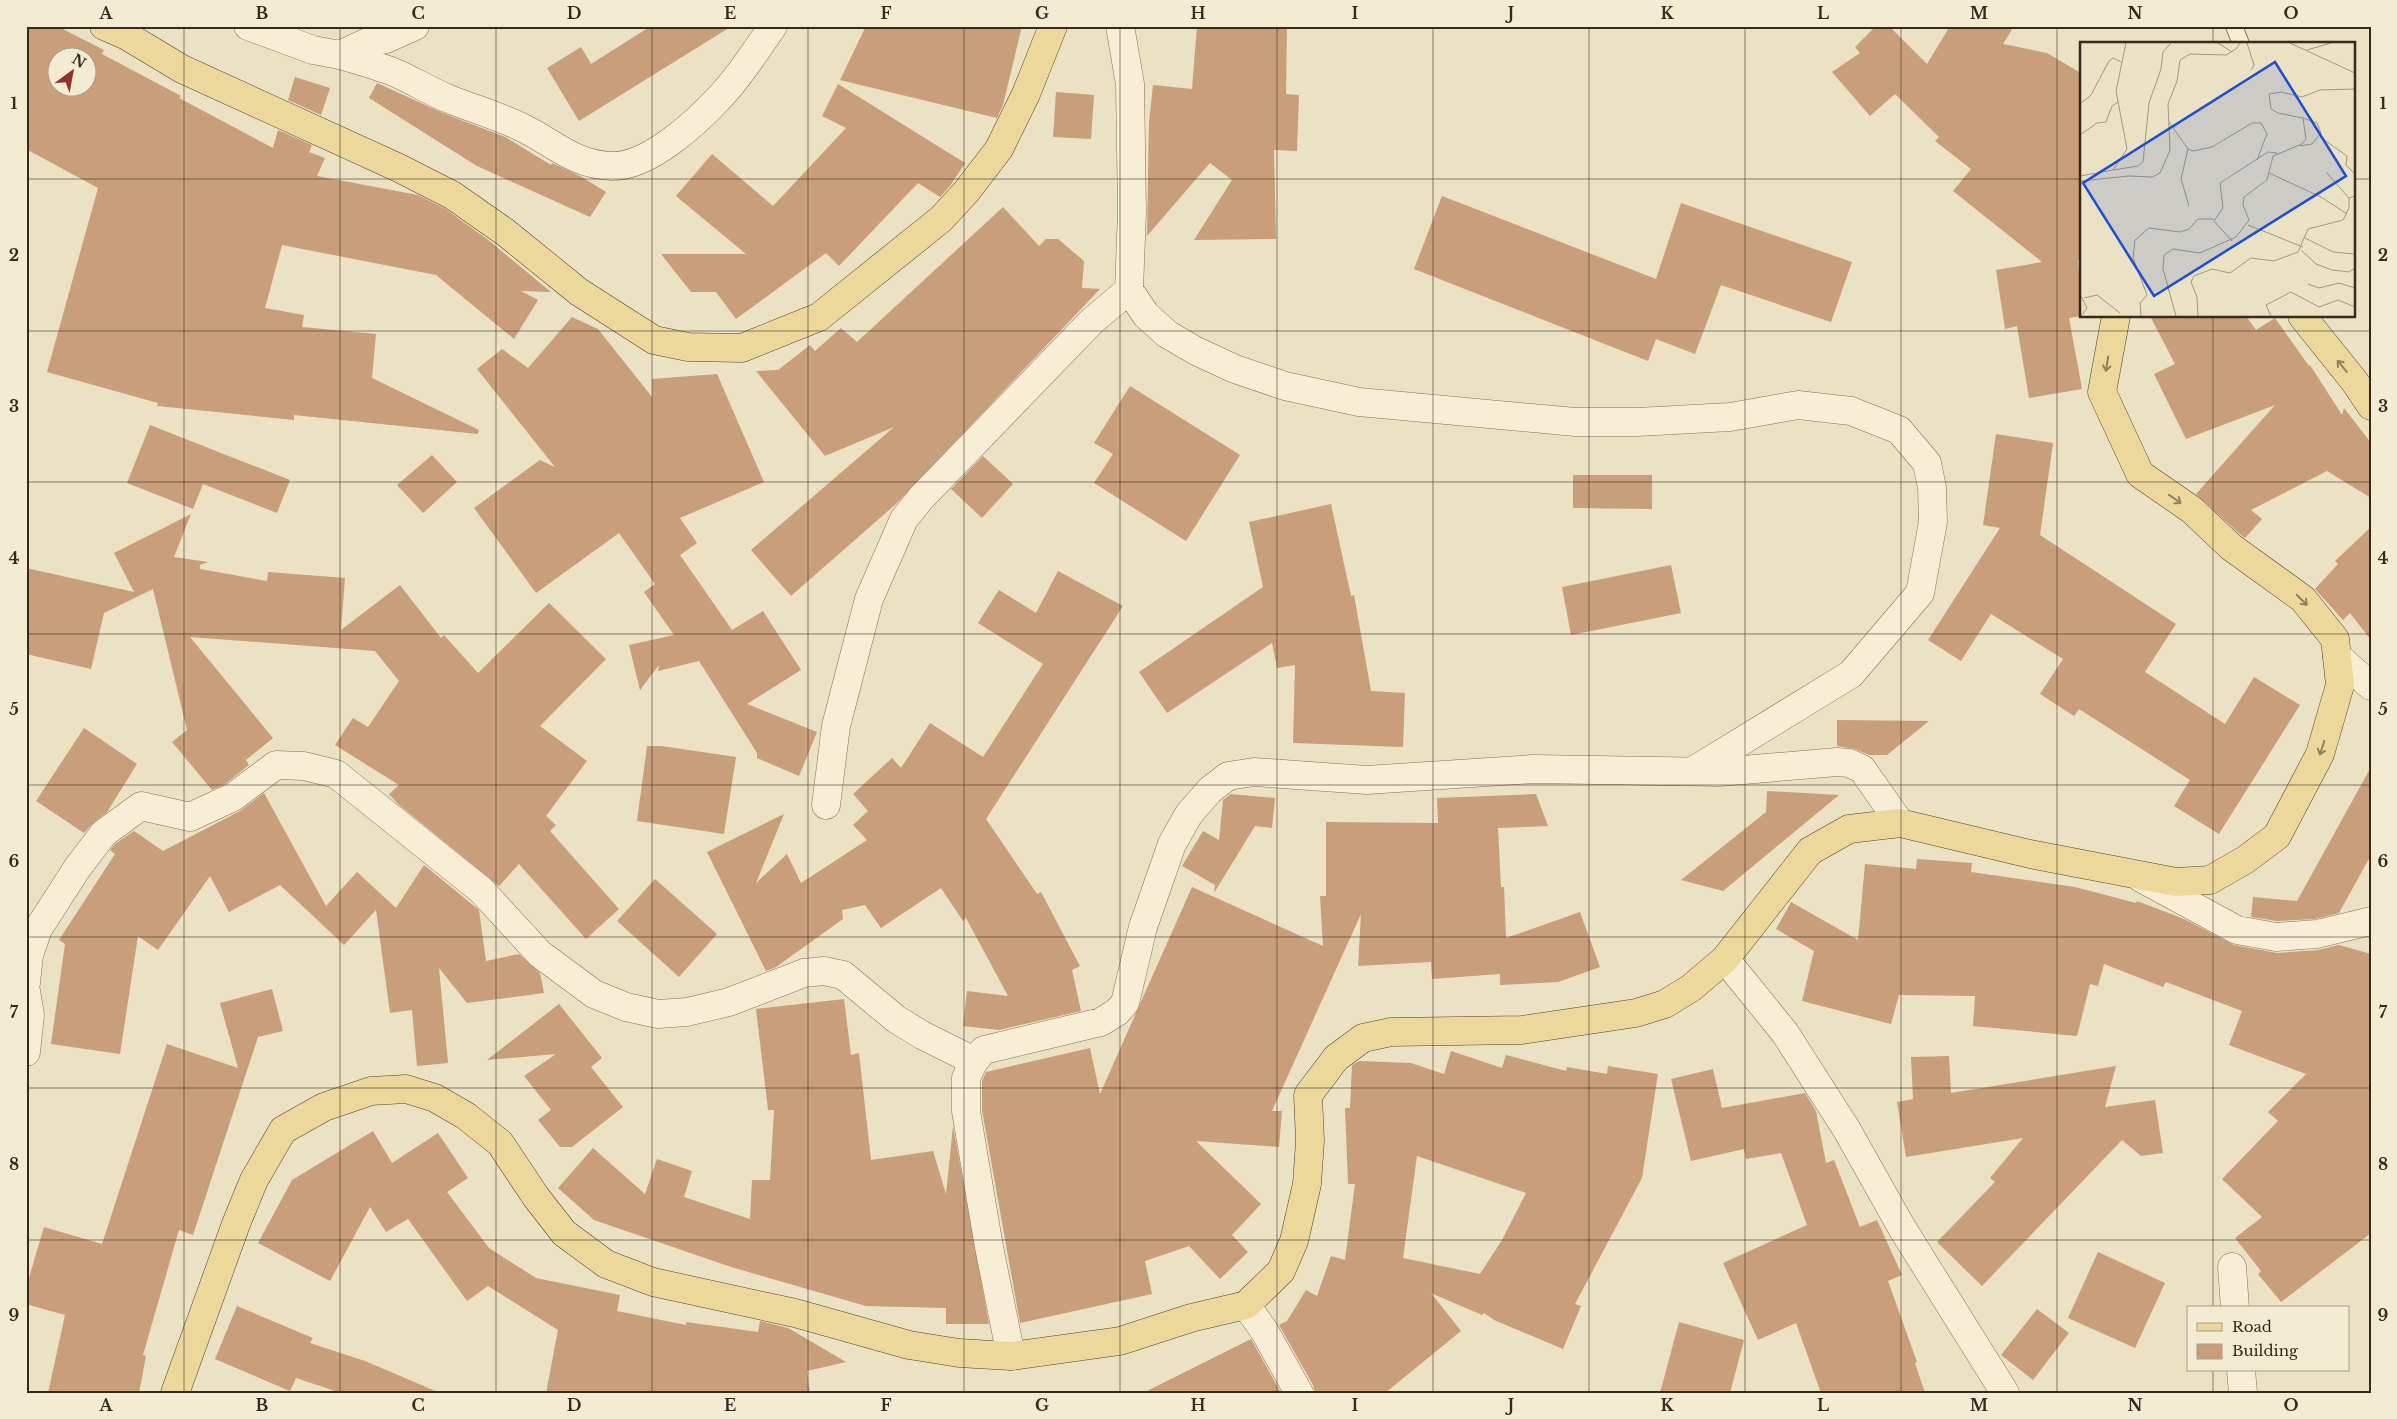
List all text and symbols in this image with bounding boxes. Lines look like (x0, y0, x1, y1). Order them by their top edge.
text: A (99, 3, 114, 23)
text: B (256, 3, 269, 23)
text: C (411, 3, 425, 23)
text: D (567, 3, 581, 23)
text: E (724, 3, 736, 23)
text: F (880, 3, 892, 23)
text: G (1035, 3, 1049, 23)
text: H (1190, 3, 1206, 23)
text: I (1352, 3, 1359, 23)
text: J (1505, 3, 1514, 23)
text: K (1660, 3, 1674, 23)
text: L (1817, 3, 1829, 23)
text: M (1970, 3, 1988, 23)
text: N (2127, 3, 2143, 23)
text: O (2283, 3, 2299, 23)
inset map (2080, 42, 2354, 318)
north arrow (48, 48, 98, 98)
text: N (69, 50, 89, 72)
text: 1 (11, 93, 18, 113)
text: 1 (2380, 93, 2387, 113)
text: 2 (9, 245, 19, 265)
text: 2 (2378, 245, 2388, 265)
one-way arrow (2101, 356, 2111, 372)
one-way arrow (2337, 360, 2348, 373)
text: 3 (9, 396, 19, 416)
text: 3 (2378, 396, 2388, 416)
one-way arrow (2168, 494, 2182, 504)
text: 4 (9, 548, 19, 568)
text: 4 (2378, 548, 2388, 568)
one-way arrow (2296, 594, 2309, 606)
text: 5 (9, 699, 19, 719)
text: 5 (2378, 699, 2388, 719)
one-way arrow (2316, 740, 2326, 756)
text: 6 (9, 851, 20, 871)
text: 6 (2378, 851, 2389, 871)
text: 7 (10, 1002, 19, 1022)
text: 7 (2379, 1002, 2388, 1022)
text: 8 (9, 1154, 19, 1174)
text: 8 (2378, 1154, 2388, 1174)
text: 9 (9, 1305, 20, 1325)
text: 9 (2378, 1305, 2389, 1325)
legend (2187, 1306, 2350, 1372)
text: Road (2232, 1317, 2272, 1336)
text: Building (2232, 1341, 2299, 1360)
text: A (99, 1395, 114, 1415)
text: B (256, 1395, 269, 1415)
text: C (411, 1395, 425, 1415)
text: D (567, 1395, 581, 1415)
text: E (724, 1395, 736, 1415)
text: F (880, 1395, 892, 1415)
text: G (1035, 1395, 1049, 1415)
text: H (1190, 1395, 1206, 1415)
text: I (1352, 1395, 1359, 1415)
text: J (1505, 1395, 1514, 1415)
text: K (1660, 1395, 1674, 1415)
text: L (1817, 1395, 1829, 1415)
text: M (1970, 1395, 1988, 1415)
text: N (2127, 1395, 2143, 1415)
text: O (2283, 1395, 2299, 1415)

